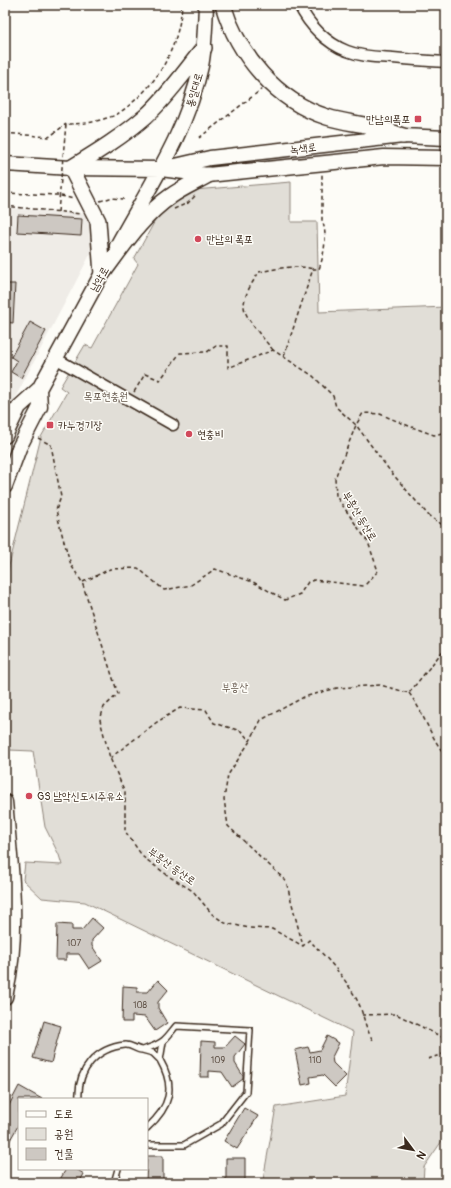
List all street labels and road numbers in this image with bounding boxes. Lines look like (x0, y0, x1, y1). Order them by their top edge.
street label: 통일대로 (183, 71, 206, 109)
street label: 녹색로 (289, 140, 317, 157)
street label: 남악로 (87, 264, 112, 294)
street label: 부흥산 등산로 (340, 489, 380, 544)
street label: 부흥산 등산로 (145, 845, 198, 888)

